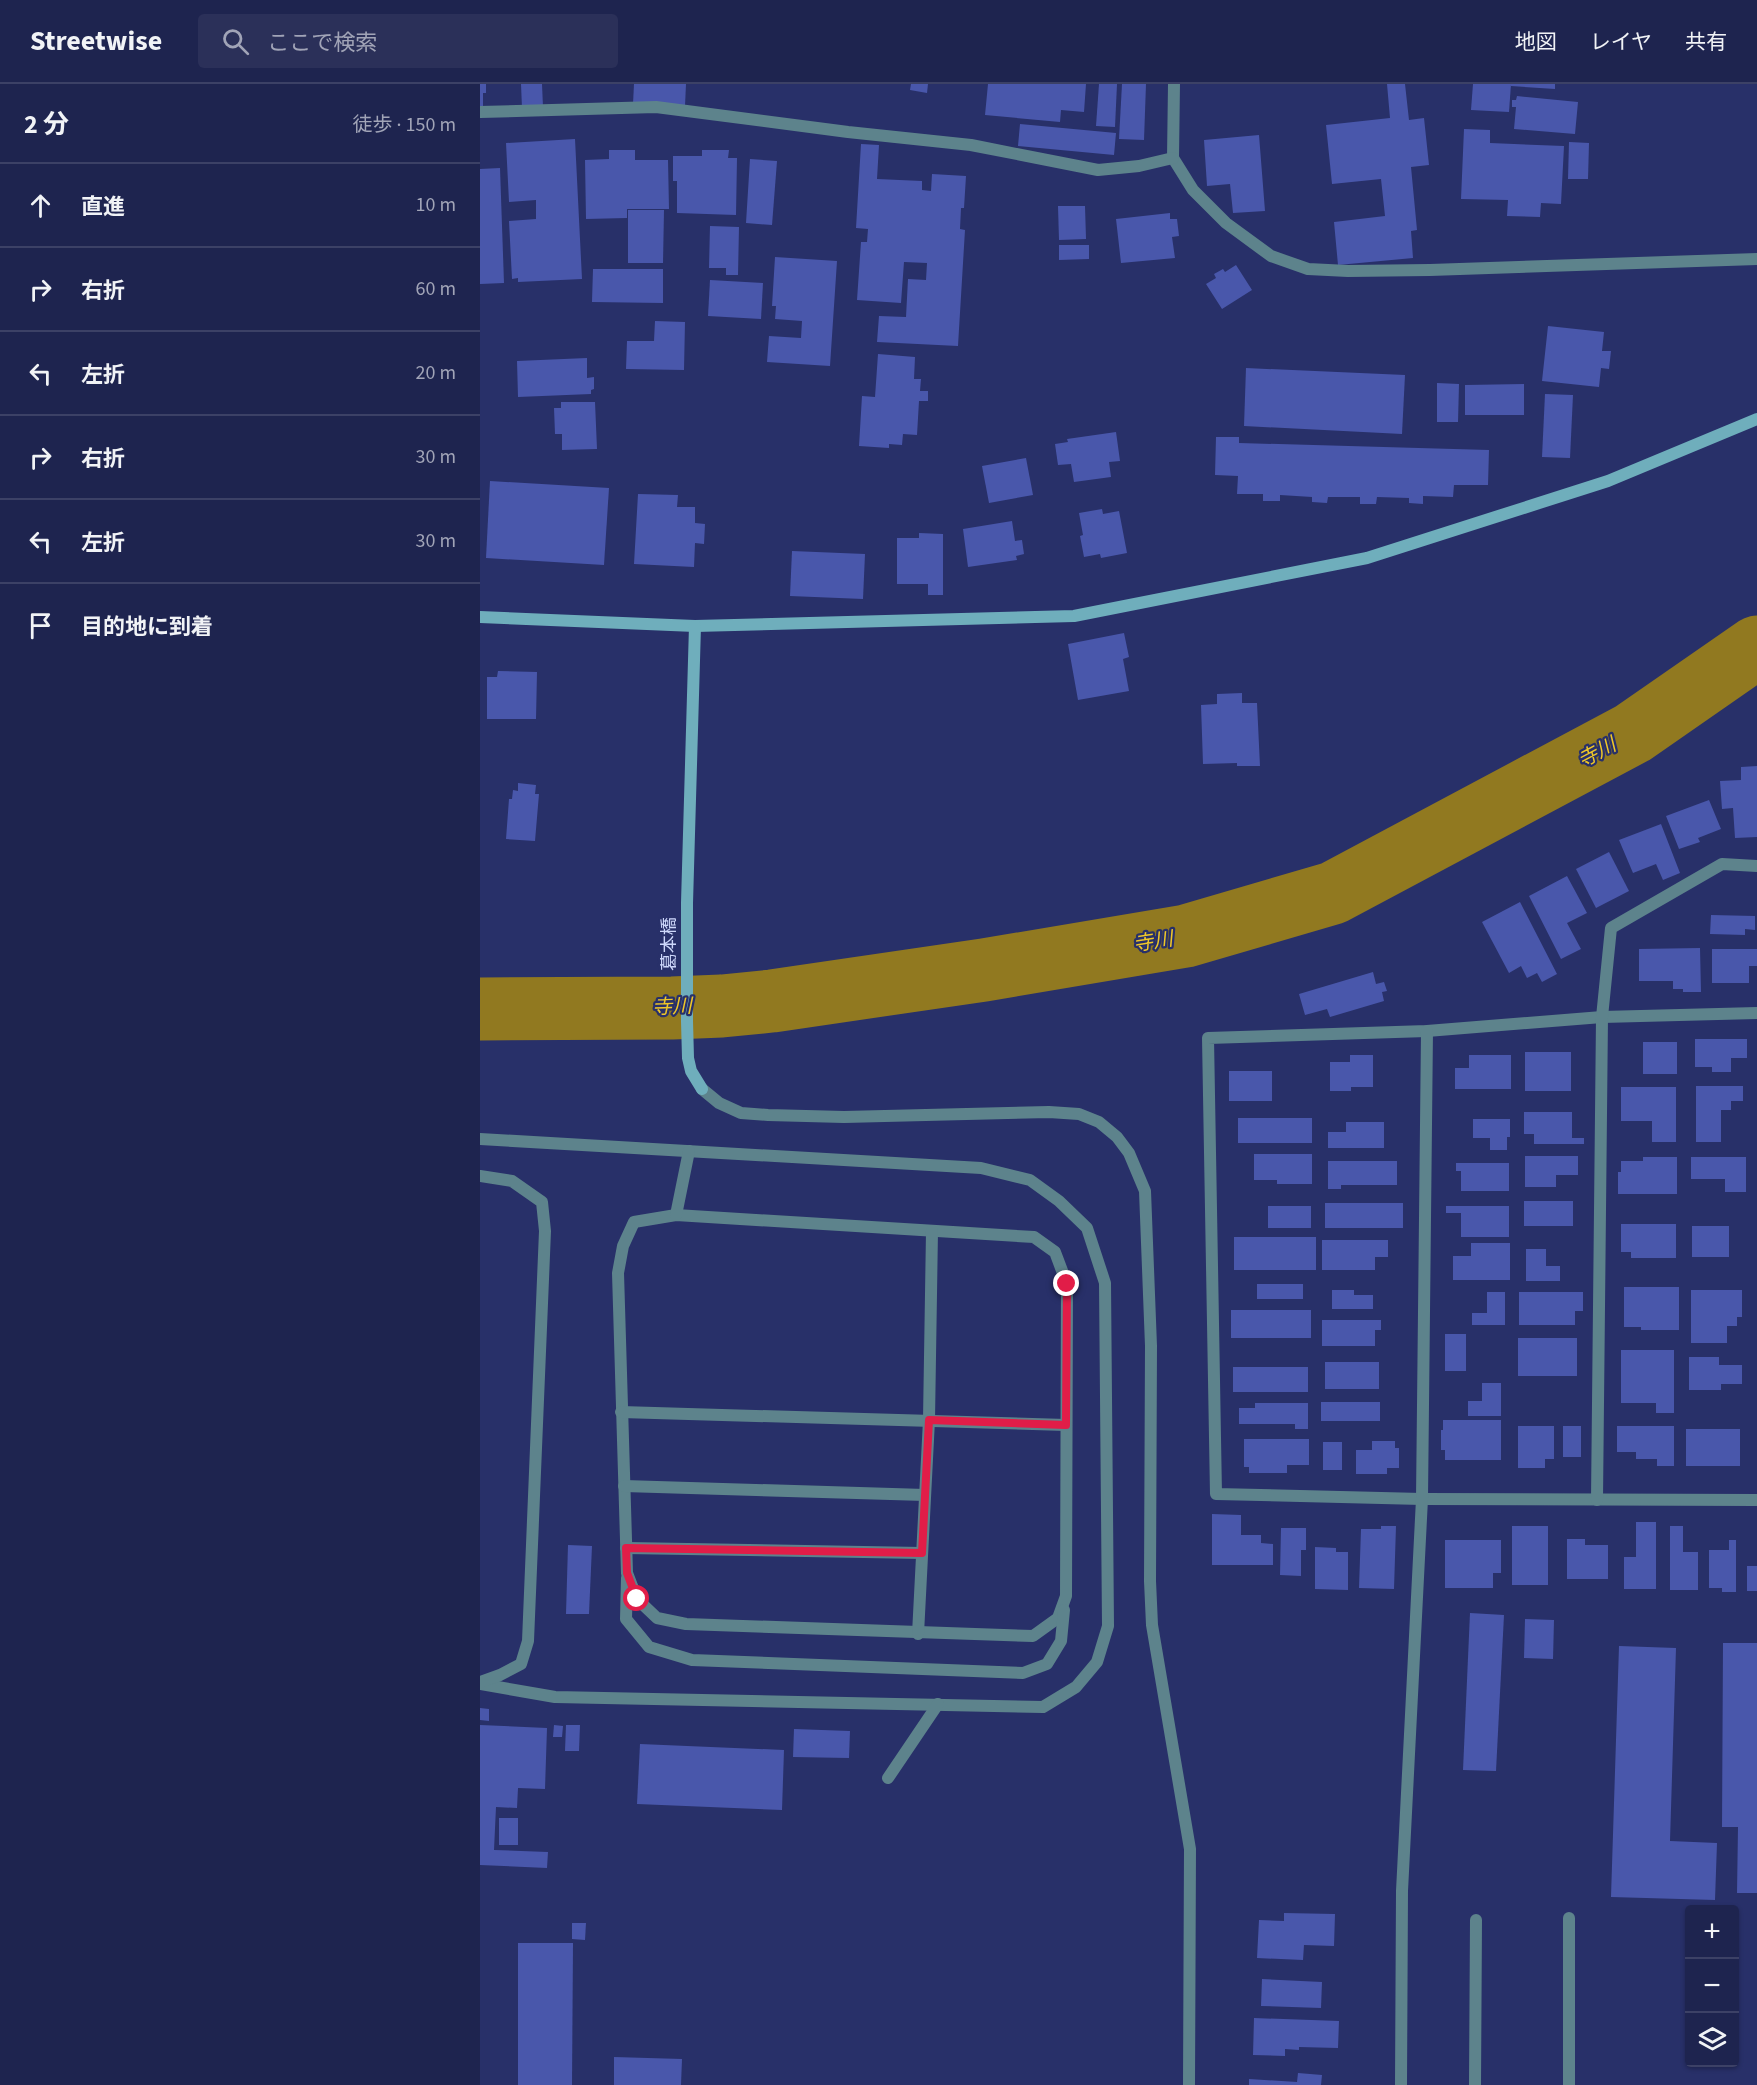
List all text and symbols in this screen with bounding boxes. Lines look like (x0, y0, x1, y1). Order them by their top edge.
search box (198, 14, 618, 68)
text: Streetwise (30, 21, 162, 61)
icon: search (219, 25, 252, 58)
text: ここで検索 (267, 27, 377, 59)
text: 地図 (1515, 27, 1557, 57)
text: レイヤ (1590, 27, 1652, 57)
text: 共有 (1685, 27, 1727, 57)
text: 2 分 (24, 106, 69, 143)
text: 徒歩 · 150 m (353, 111, 456, 139)
icon: ahead (24, 189, 57, 222)
text: 直進 (81, 191, 125, 223)
text: 10 m (416, 191, 456, 219)
icon: right (24, 273, 57, 306)
text: 右折 (81, 275, 125, 307)
text: 60 m (416, 275, 456, 303)
icon: left (24, 357, 57, 390)
text: 左折 (81, 359, 125, 391)
text: 20 m (416, 359, 456, 387)
icon: right (24, 441, 57, 474)
text: 右折 (81, 443, 125, 475)
text: 30 m (416, 443, 456, 471)
icon: left (24, 525, 57, 558)
text: 左折 (81, 527, 125, 559)
text: 30 m (416, 527, 456, 555)
icon: arrive (24, 609, 57, 642)
text: 目的地に到着 (81, 611, 213, 643)
water label: 寺川 (1573, 730, 1623, 775)
street label: 葛本橋 (657, 917, 682, 971)
water label: 寺川 (1131, 925, 1177, 959)
water label: 寺川 (652, 992, 694, 1022)
route end (1053, 1270, 1079, 1296)
route start (623, 1585, 649, 1611)
map controls (1685, 1905, 1739, 2067)
button: + (1685, 1905, 1739, 1959)
button: − (1685, 1959, 1739, 2013)
button: layers (1685, 2013, 1739, 2067)

